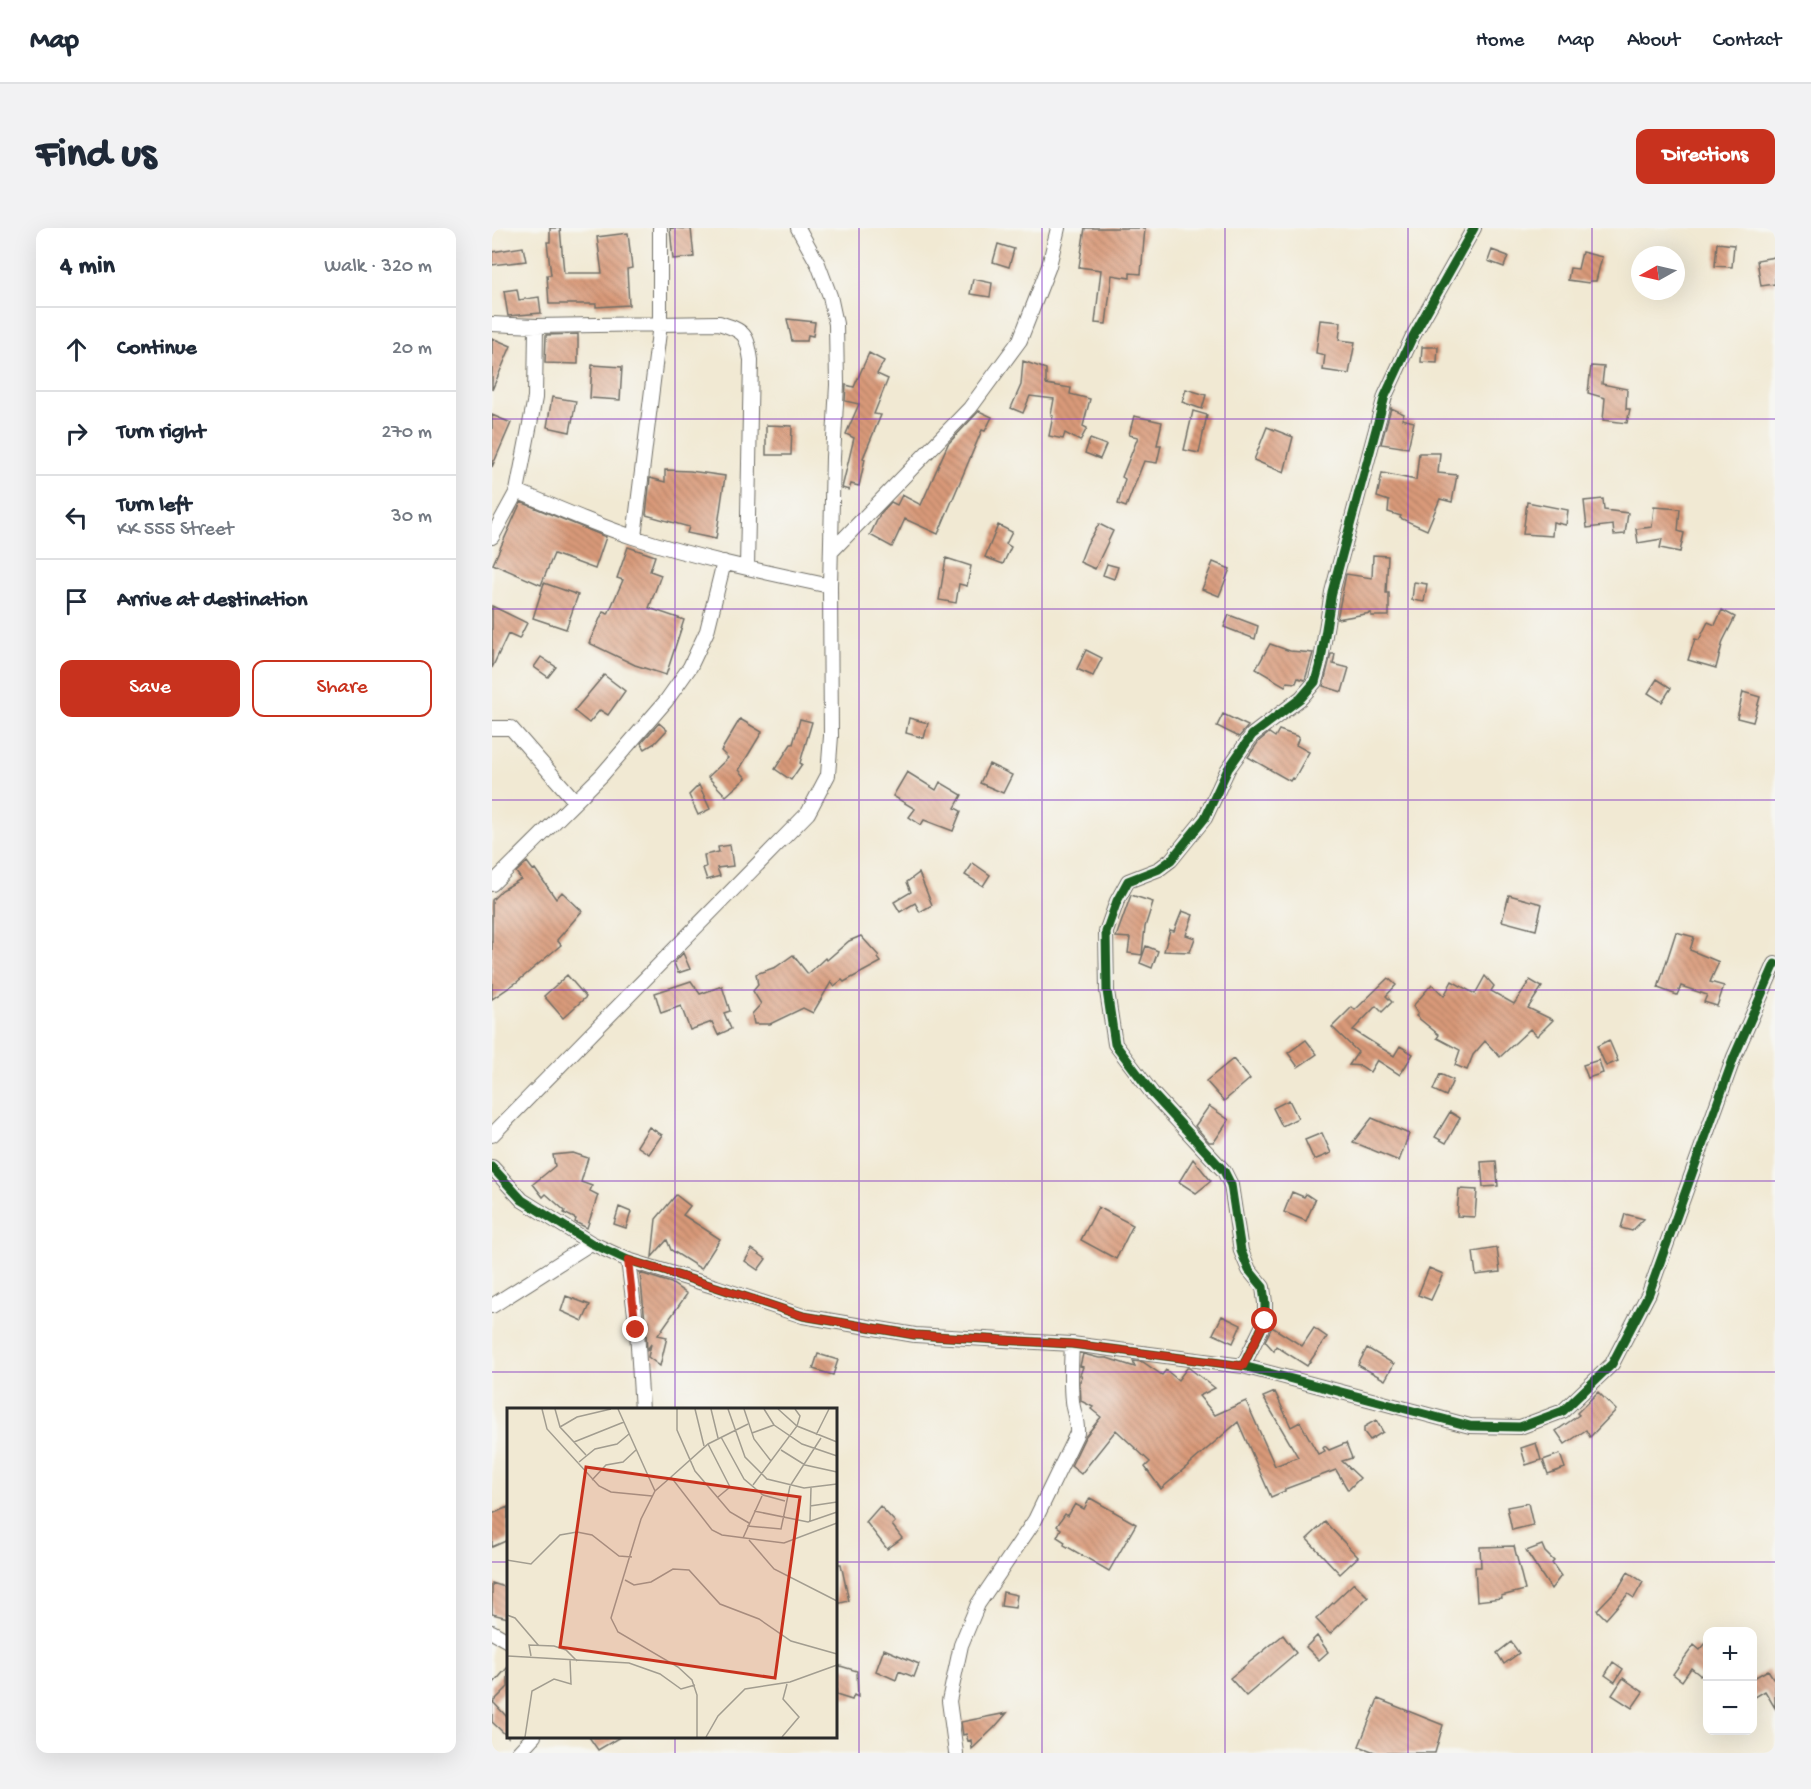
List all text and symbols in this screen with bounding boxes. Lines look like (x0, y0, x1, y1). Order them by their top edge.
text: Map (30, 25, 79, 58)
text: Home (1476, 29, 1524, 54)
text: Map (1557, 29, 1594, 54)
text: About (1627, 29, 1680, 54)
text: Contact (1713, 29, 1781, 54)
button: Directions (1636, 129, 1775, 184)
text: Find us (36, 132, 156, 181)
north arrow (1631, 246, 1685, 300)
text: 4 min (60, 252, 115, 283)
text: Walk · 320 m (324, 256, 432, 279)
icon: ahead (60, 333, 93, 366)
text: Continue (117, 336, 197, 362)
text: 20 m (392, 338, 432, 361)
icon: right (60, 417, 93, 450)
text: Turn right (117, 420, 205, 446)
text: 270 m (382, 422, 432, 445)
text: Turn left (117, 493, 191, 519)
icon: left (60, 501, 93, 534)
text: 30 m (391, 506, 432, 529)
text: KK 555 Street (117, 519, 233, 542)
icon: arrive (60, 585, 93, 618)
text: Arrive at destination (117, 588, 307, 614)
button: Save (60, 660, 240, 717)
button: Share (252, 660, 432, 717)
route start (1251, 1307, 1277, 1333)
route end (622, 1316, 648, 1342)
inset map (507, 1408, 837, 1738)
map controls (1703, 1627, 1757, 1735)
button: + (1703, 1627, 1757, 1681)
button: − (1703, 1681, 1757, 1735)

